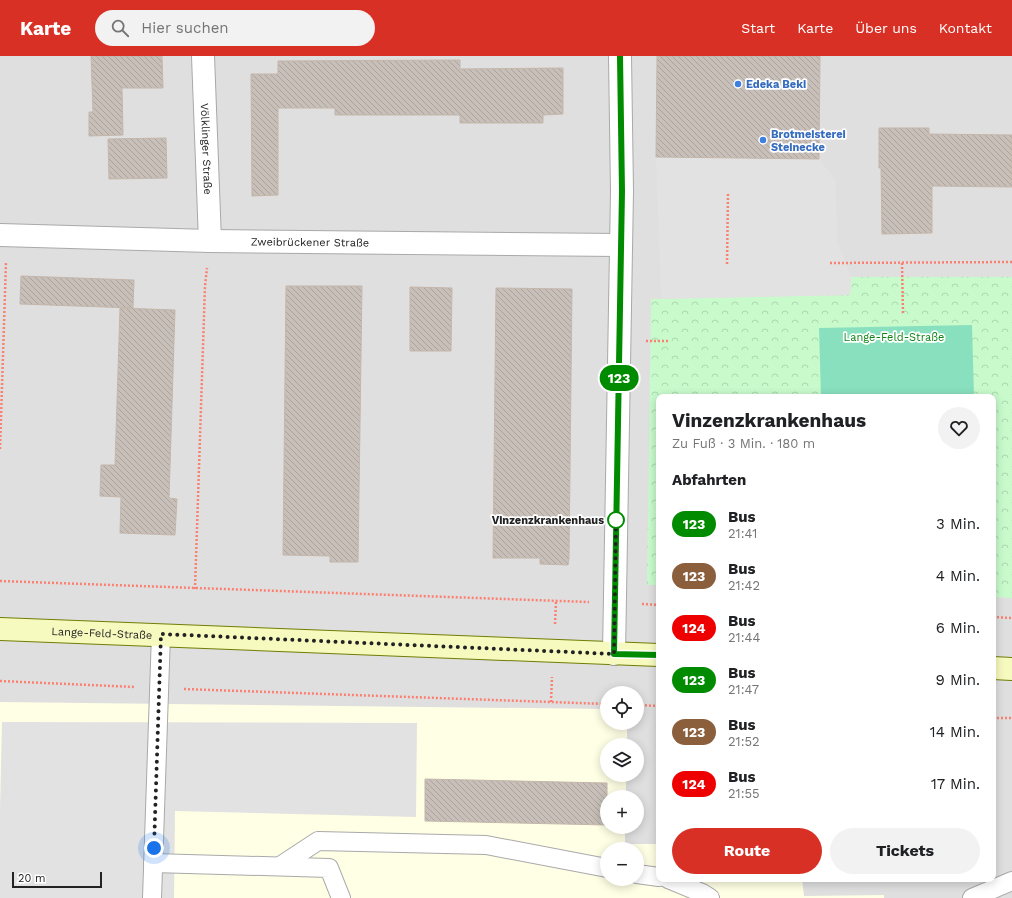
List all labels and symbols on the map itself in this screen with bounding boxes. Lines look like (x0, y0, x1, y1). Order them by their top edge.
place label: Edeka Beki (746, 78, 806, 91)
marker: Edeka Beki (733, 79, 743, 89)
street label: Völklinger Straße (198, 103, 214, 195)
place label: Brotmeisterei Steinecke (771, 128, 846, 154)
marker: Brotmeisterei Steinecke (758, 135, 768, 145)
street label: Zweibrückener Straße (251, 235, 369, 250)
park label: Lange-Feld-Straße (844, 331, 944, 344)
line badge: 123 (596, 365, 642, 391)
marker: Vinzenzkrankenhaus (607, 511, 625, 529)
place label: Vinzenzkrankenhaus (492, 514, 604, 527)
street label: Lange-Feld-Straße (51, 625, 153, 642)
your location (144, 838, 164, 858)
scale bar (12, 870, 102, 889)

